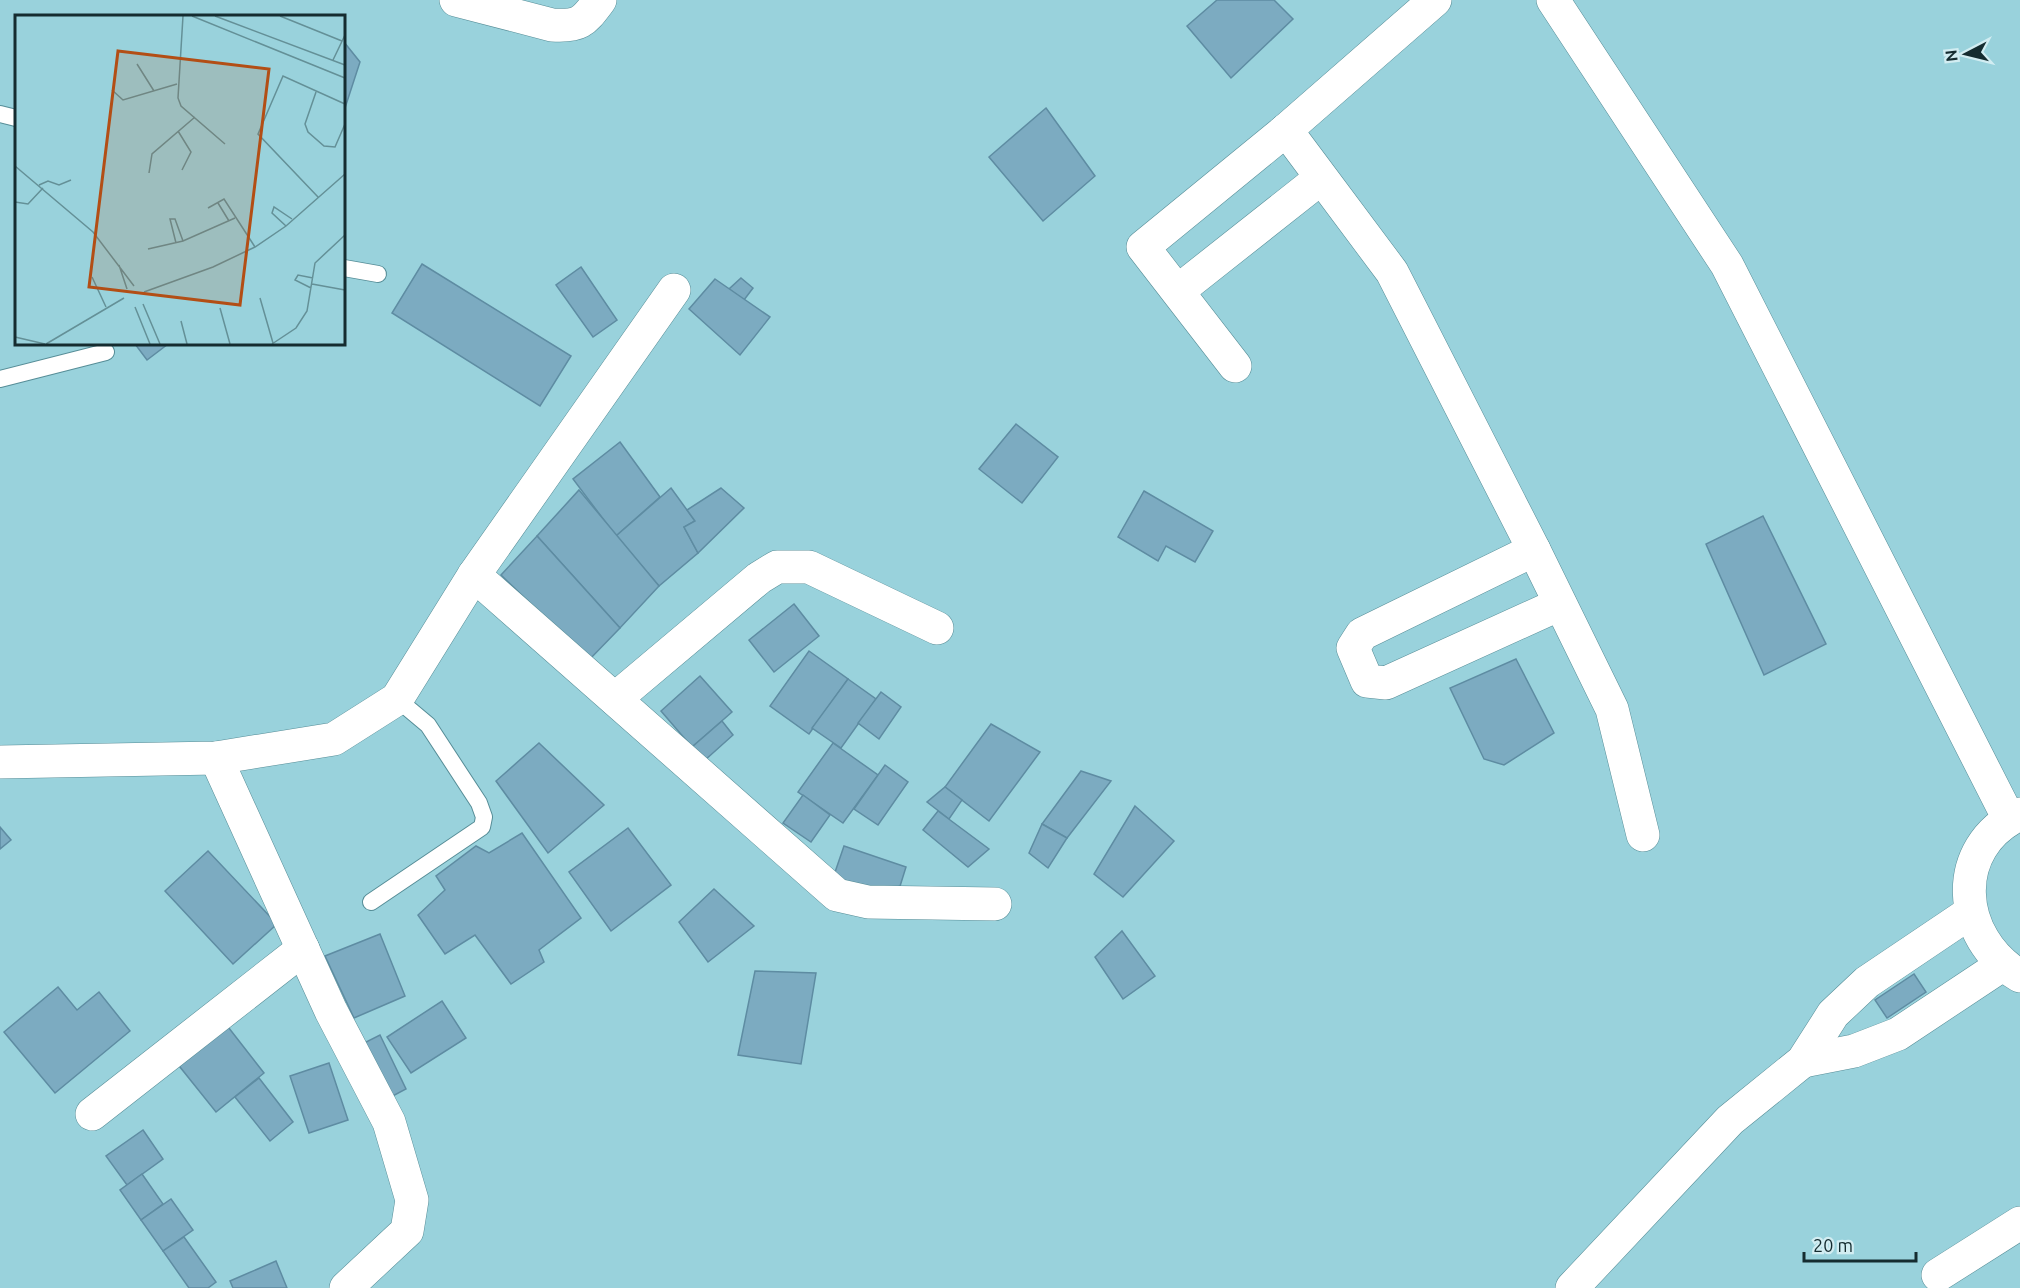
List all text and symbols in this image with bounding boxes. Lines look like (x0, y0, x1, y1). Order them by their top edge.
inset map (15, 15, 345, 345)
north arrow (1936, 24, 1996, 84)
text: N (1941, 49, 1961, 63)
scale bar (1804, 1225, 1916, 1263)
text: 20 m (1813, 1235, 1853, 1255)

